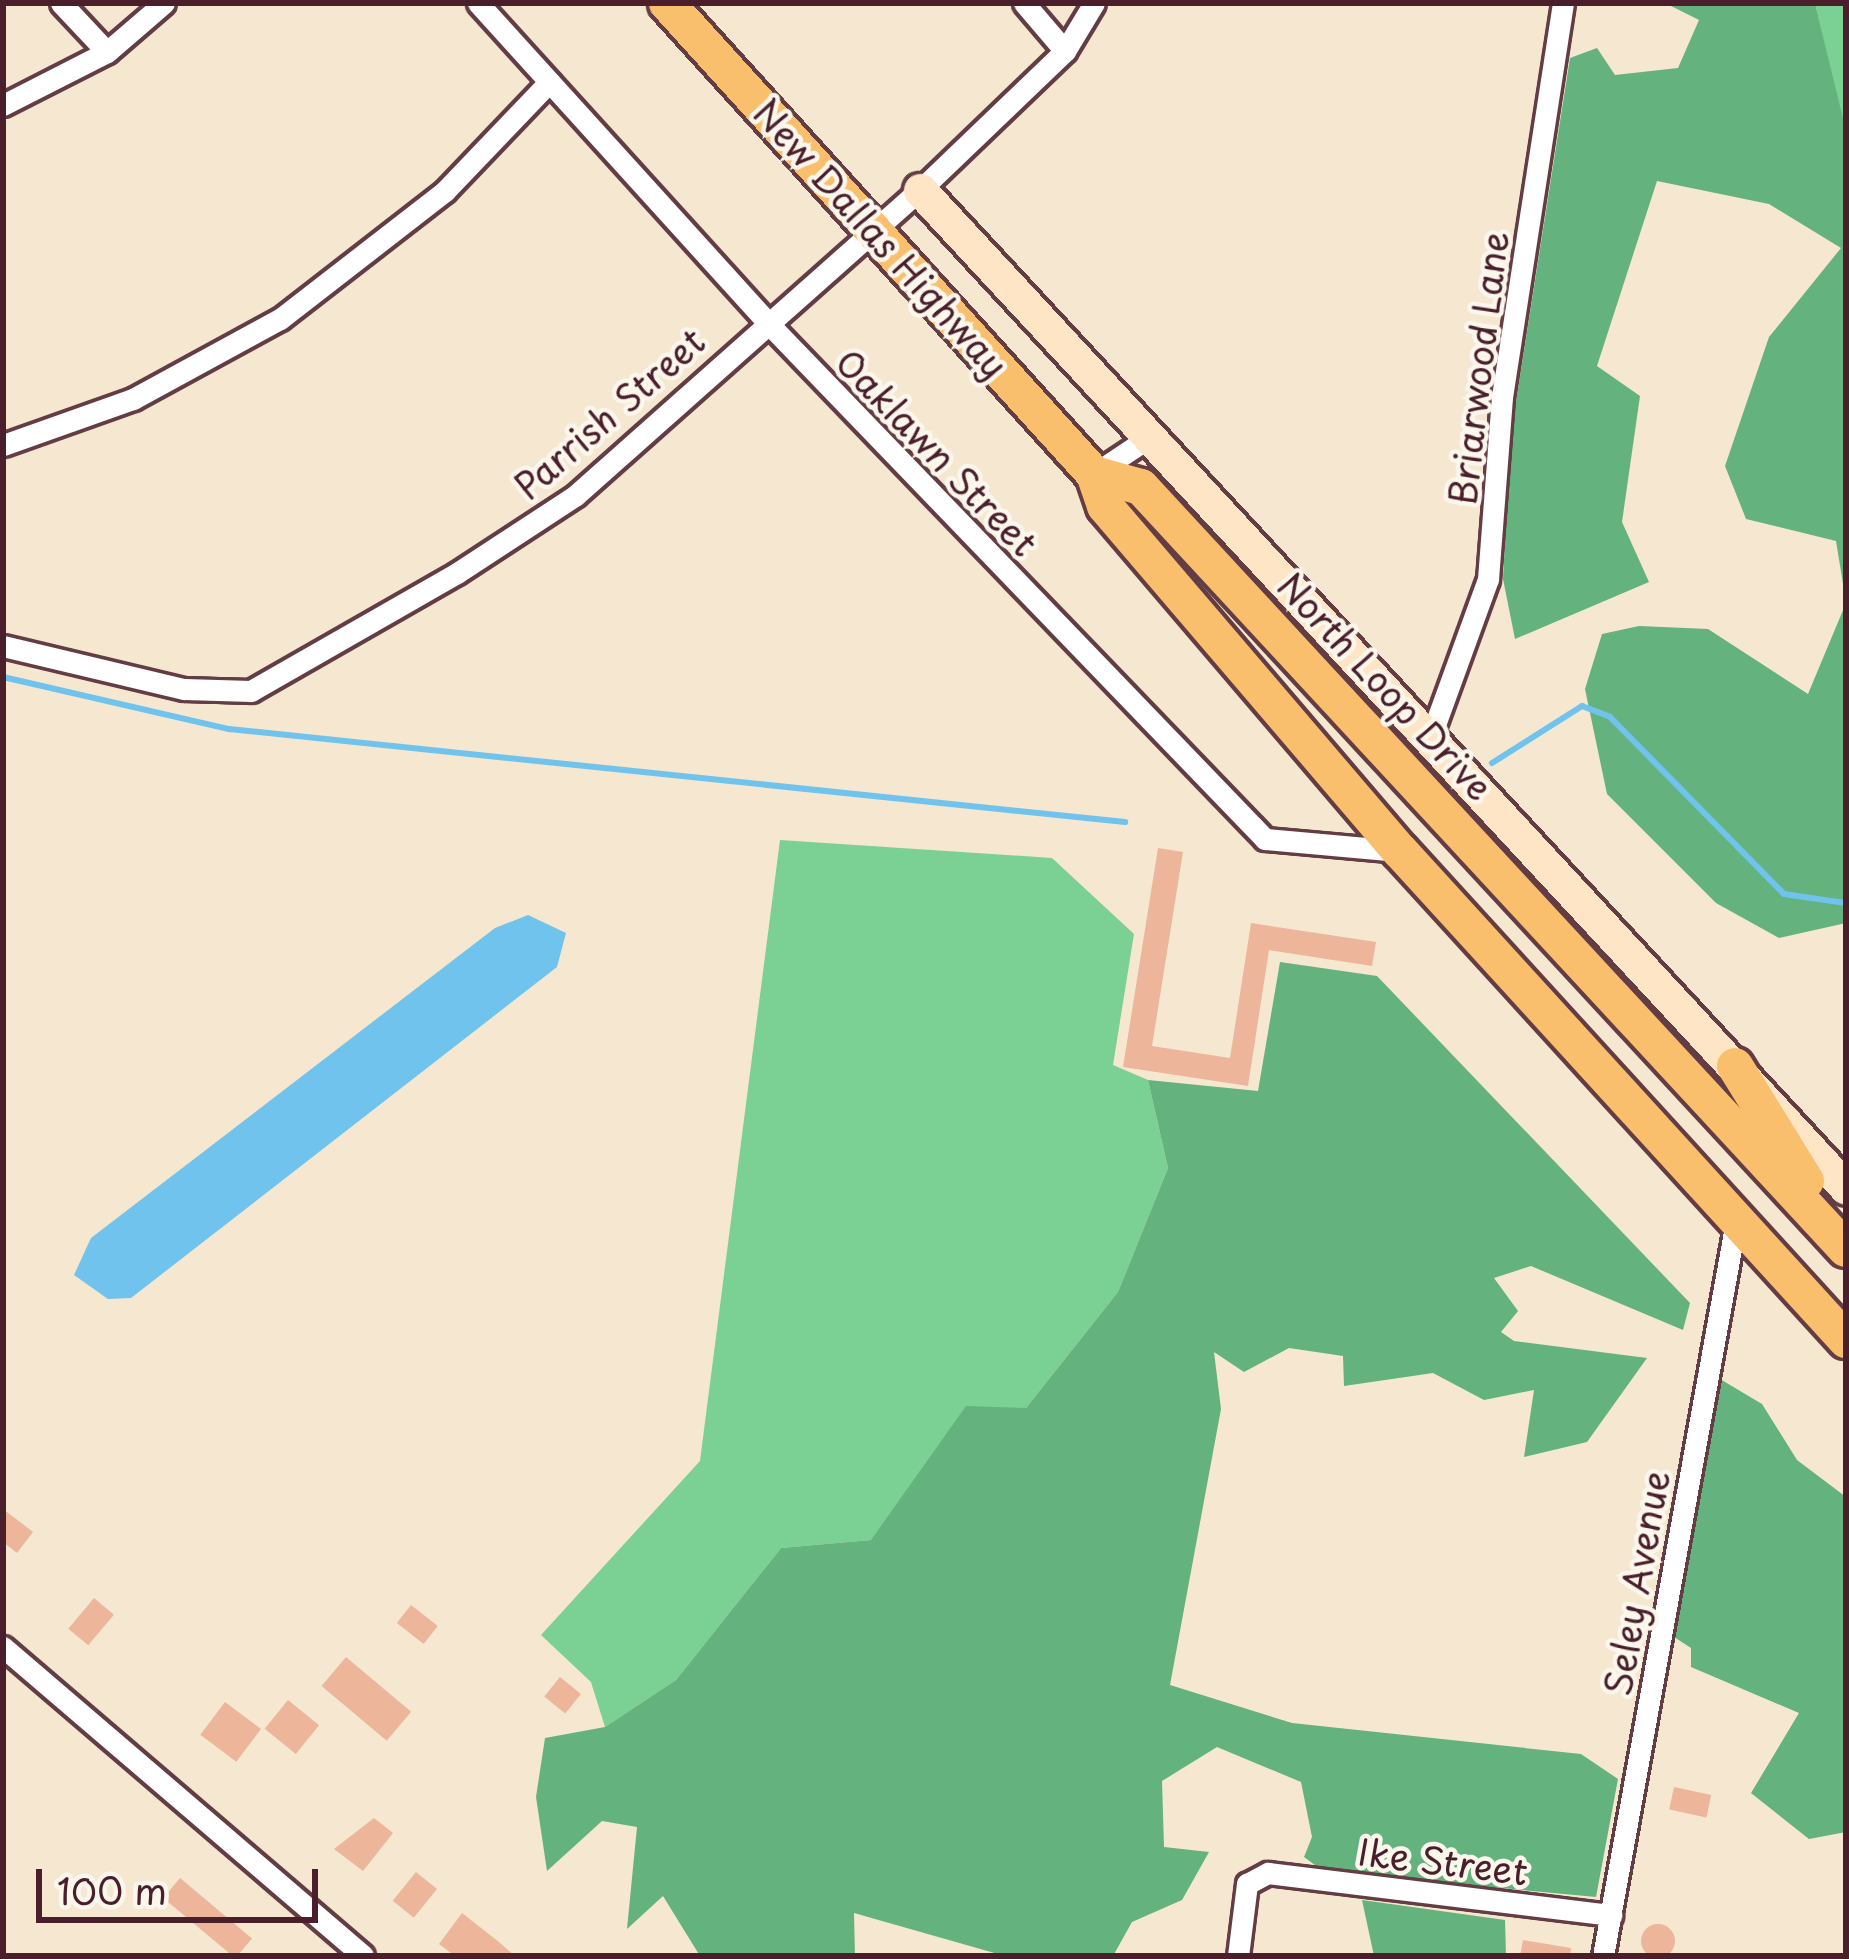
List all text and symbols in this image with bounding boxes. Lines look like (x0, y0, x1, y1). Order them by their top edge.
street label: New Dallas Highway (744, 89, 1018, 387)
street label: Briarwood Lane (1440, 228, 1516, 508)
street label: Parrish Street (504, 318, 714, 508)
street label: Oaklawn Street (827, 340, 1047, 564)
street label: North Loop Drive (1268, 562, 1504, 810)
street label: Seley Avenue (1595, 1467, 1677, 1699)
street label: Ike Street (1356, 1829, 1530, 1893)
scale bar (42, 1845, 324, 1919)
text: 100 m (57, 1863, 167, 1917)

